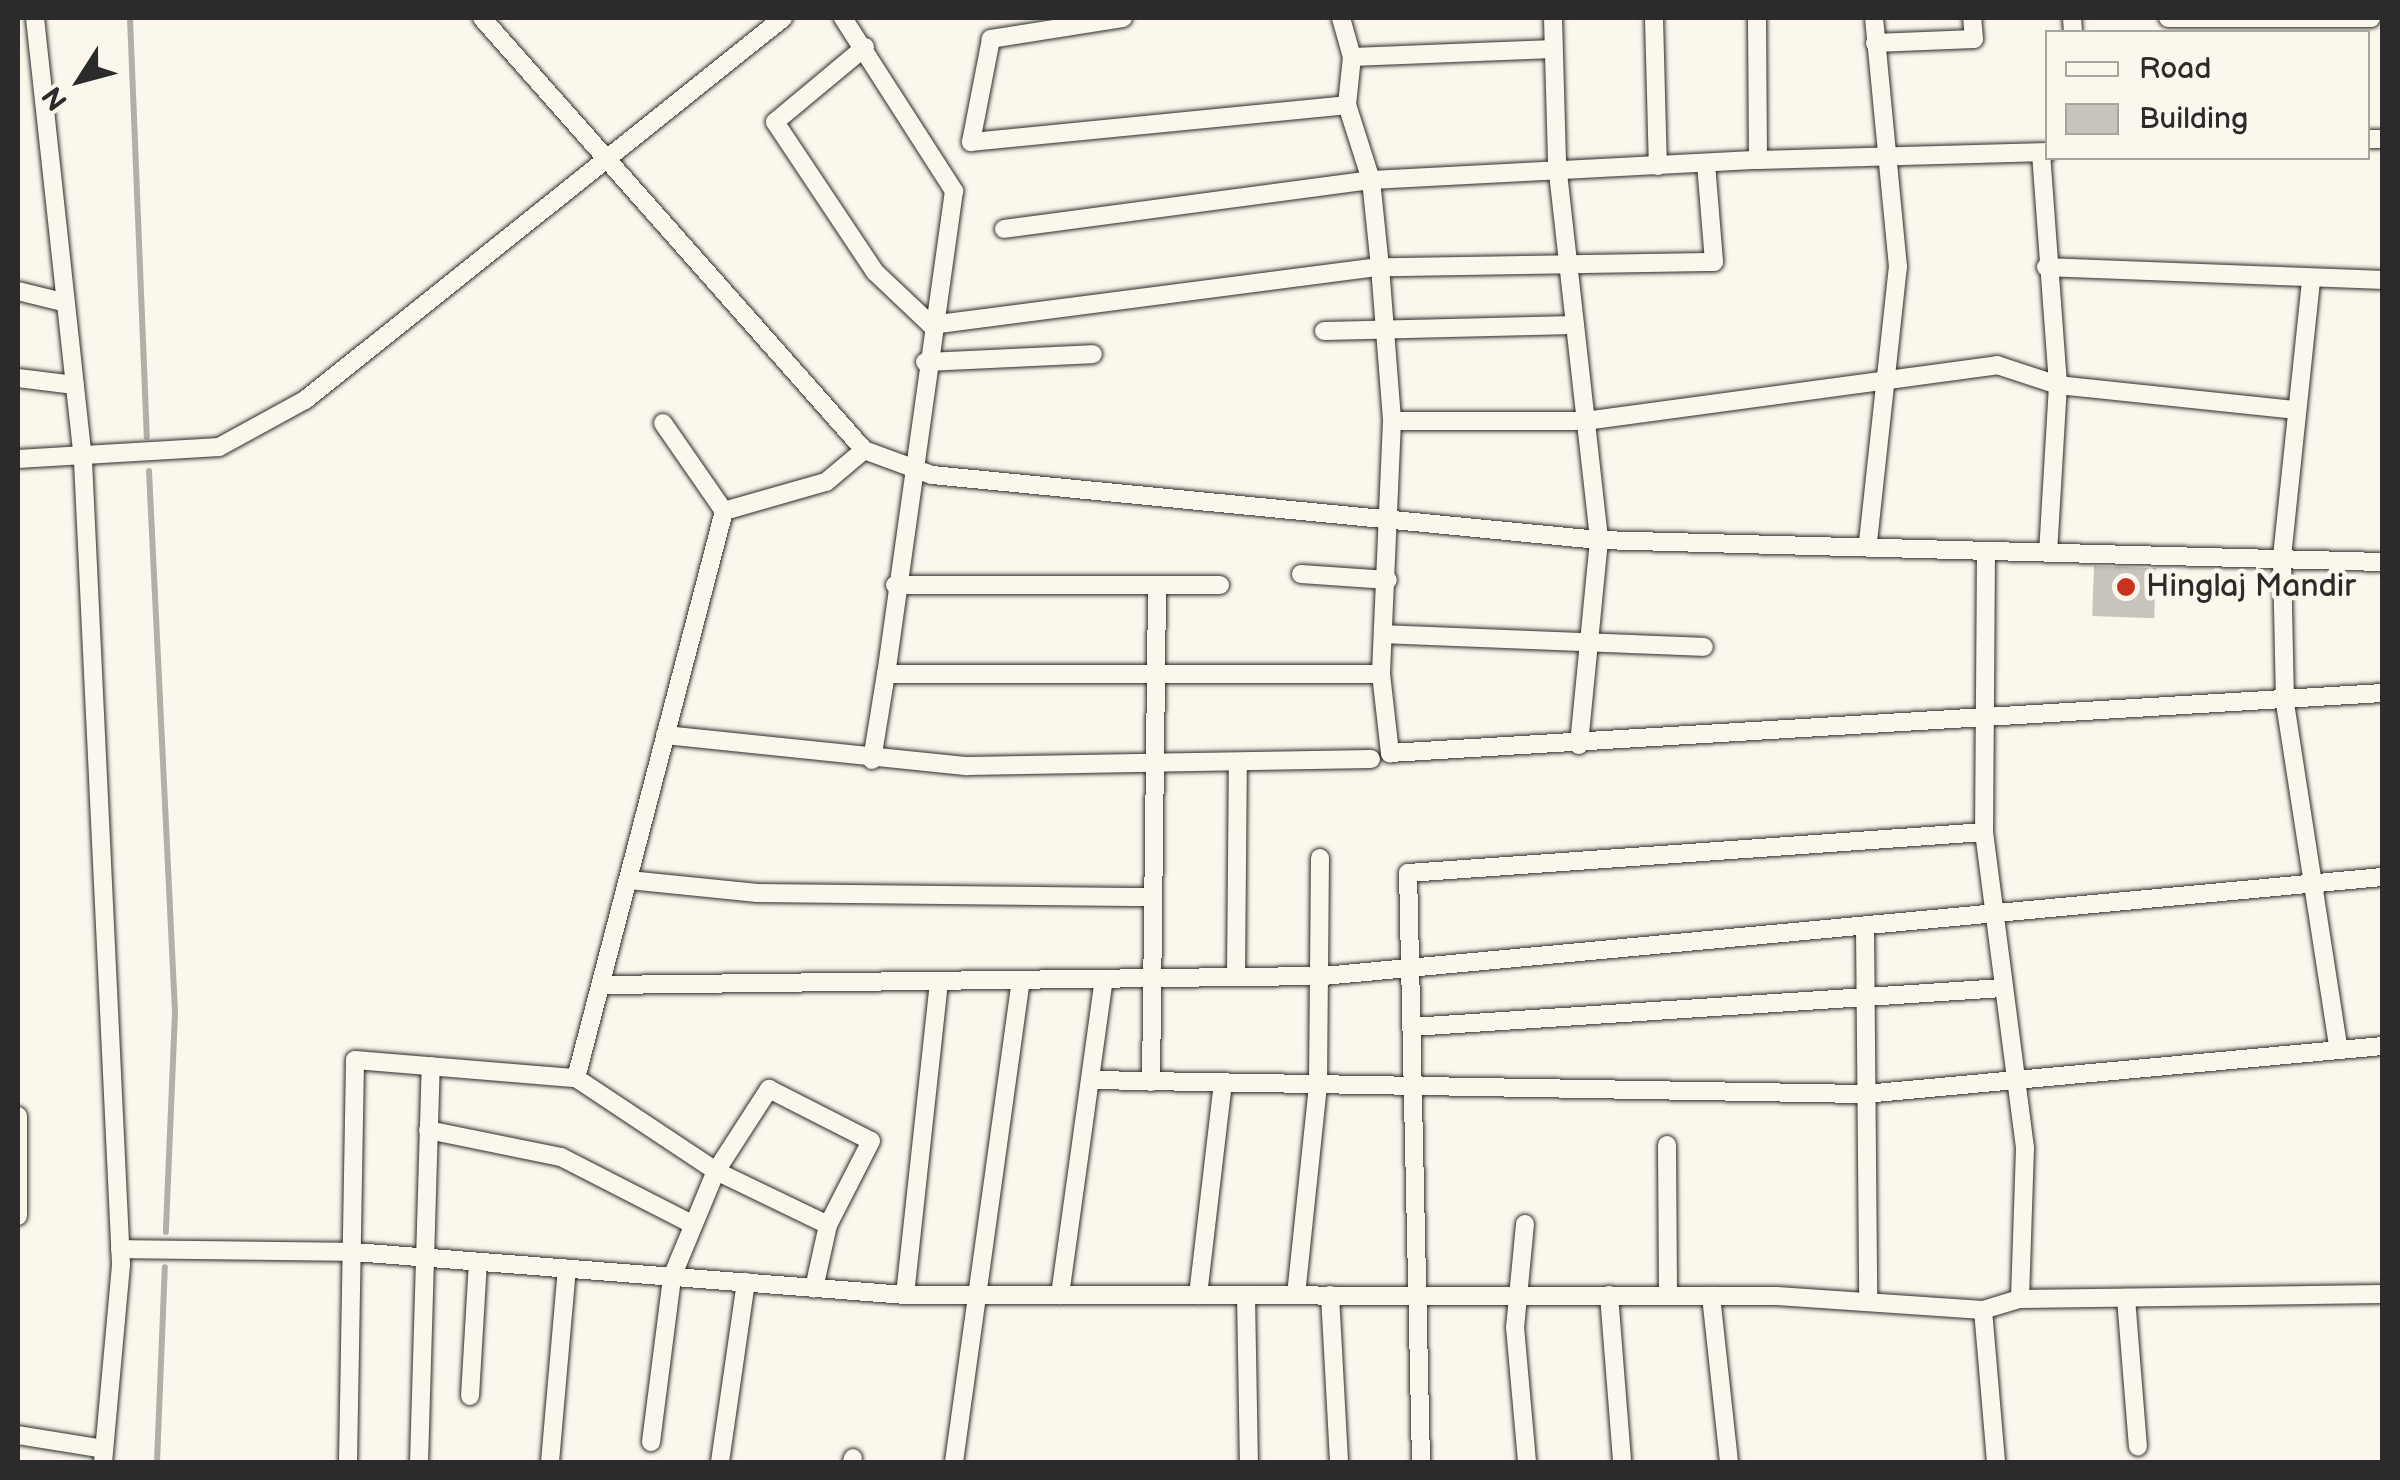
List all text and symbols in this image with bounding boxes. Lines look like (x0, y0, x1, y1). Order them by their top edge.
north arrow (30, 30, 130, 130)
legend (2045, 30, 2370, 160)
text: Road (2139, 51, 2212, 87)
text: N (36, 80, 75, 116)
text: Building (2139, 101, 2248, 137)
place label: Hinglaj Mandir (2146, 568, 2356, 606)
marker: Hinglaj Mandir (2115, 576, 2137, 598)

